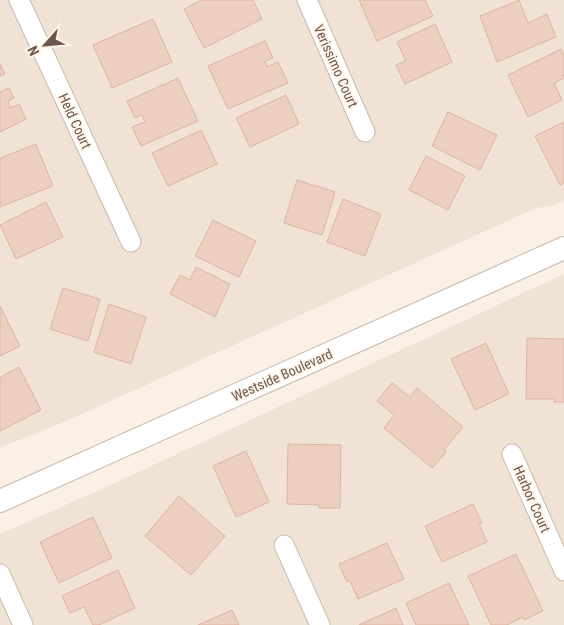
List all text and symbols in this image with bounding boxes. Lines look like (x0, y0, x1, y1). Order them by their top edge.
north arrow (20, 20, 70, 70)
street label: Verissimo Court (311, 22, 361, 110)
text: N (24, 43, 42, 58)
street label: Held Court (55, 91, 95, 151)
street label: Westside Boulevard (229, 346, 335, 404)
street label: Harbor Court (510, 463, 554, 535)

